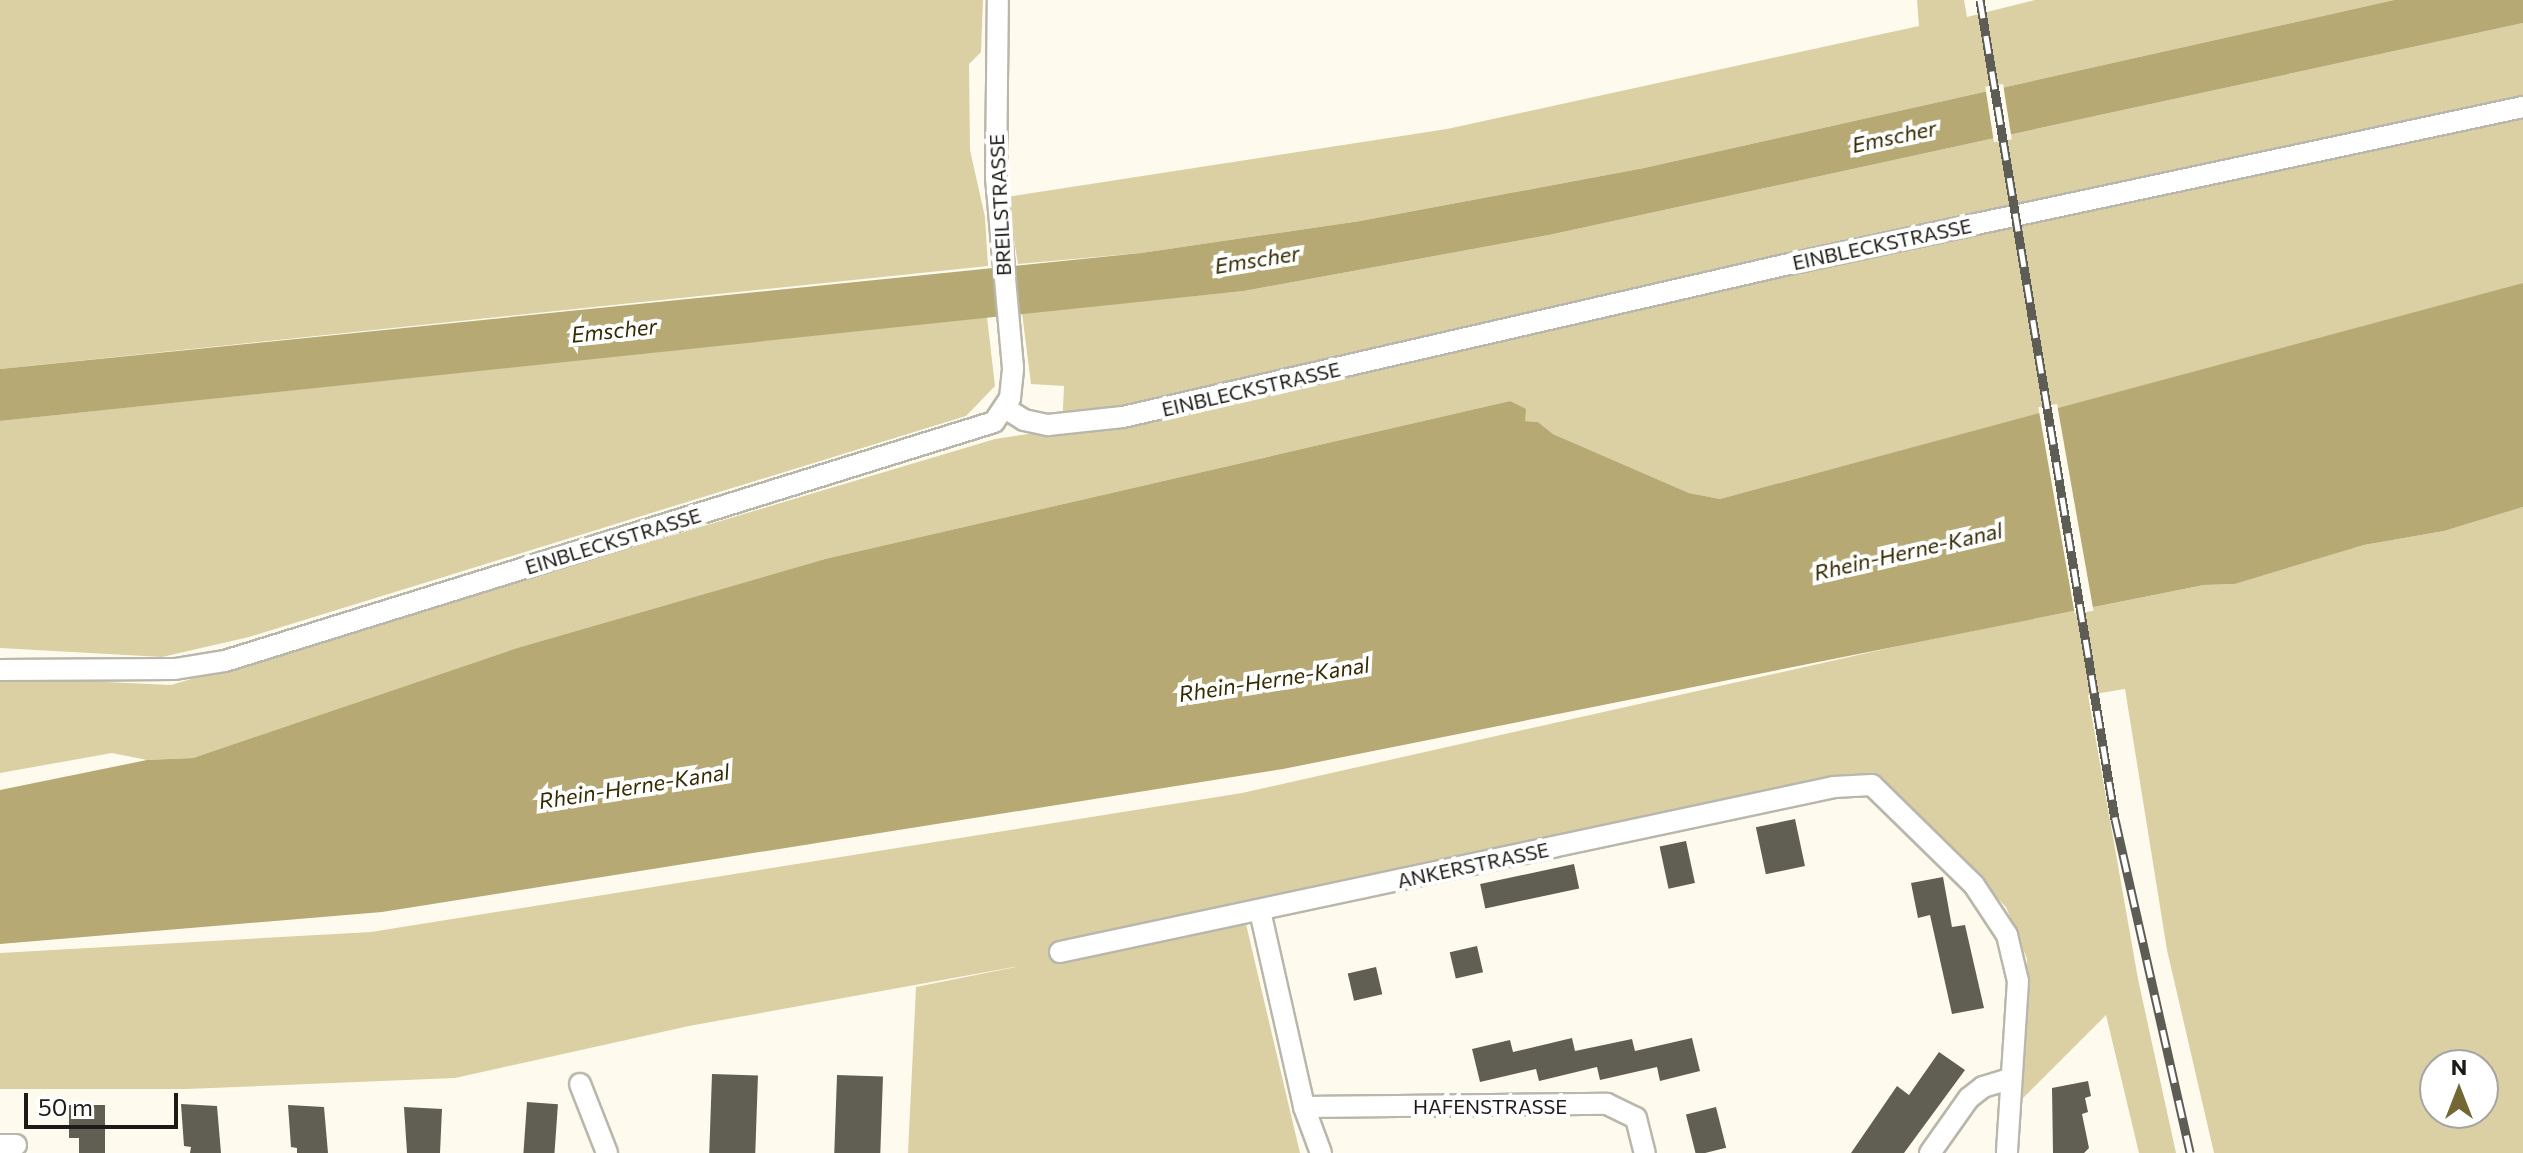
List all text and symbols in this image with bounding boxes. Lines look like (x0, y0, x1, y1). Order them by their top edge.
water label: Emscher (1849, 114, 1939, 158)
street label: BREILSTRASSE (984, 133, 1016, 277)
street label: EINBLECKSTRASSE (1790, 213, 1974, 275)
water label: Emscher (1212, 239, 1302, 279)
water label: Emscher (570, 312, 658, 348)
street label: EINBLECKSTRASSE (1159, 357, 1343, 421)
street label: EINBLECKSTRASSE (522, 503, 704, 579)
water label: Rhein-Herne-Kanal (1811, 516, 2005, 586)
water label: Rhein-Herne-Kanal (1177, 651, 1371, 707)
water label: Rhein-Herne-Kanal (537, 758, 731, 814)
street label: ANKERSTRASSE (1395, 837, 1551, 893)
north arrow (2419, 1049, 2499, 1129)
text: N (2451, 1053, 2467, 1080)
scale bar (28, 1077, 182, 1127)
text: 50 m (38, 1092, 93, 1121)
street label: HAFENSTRASSE (1413, 1094, 1567, 1118)

